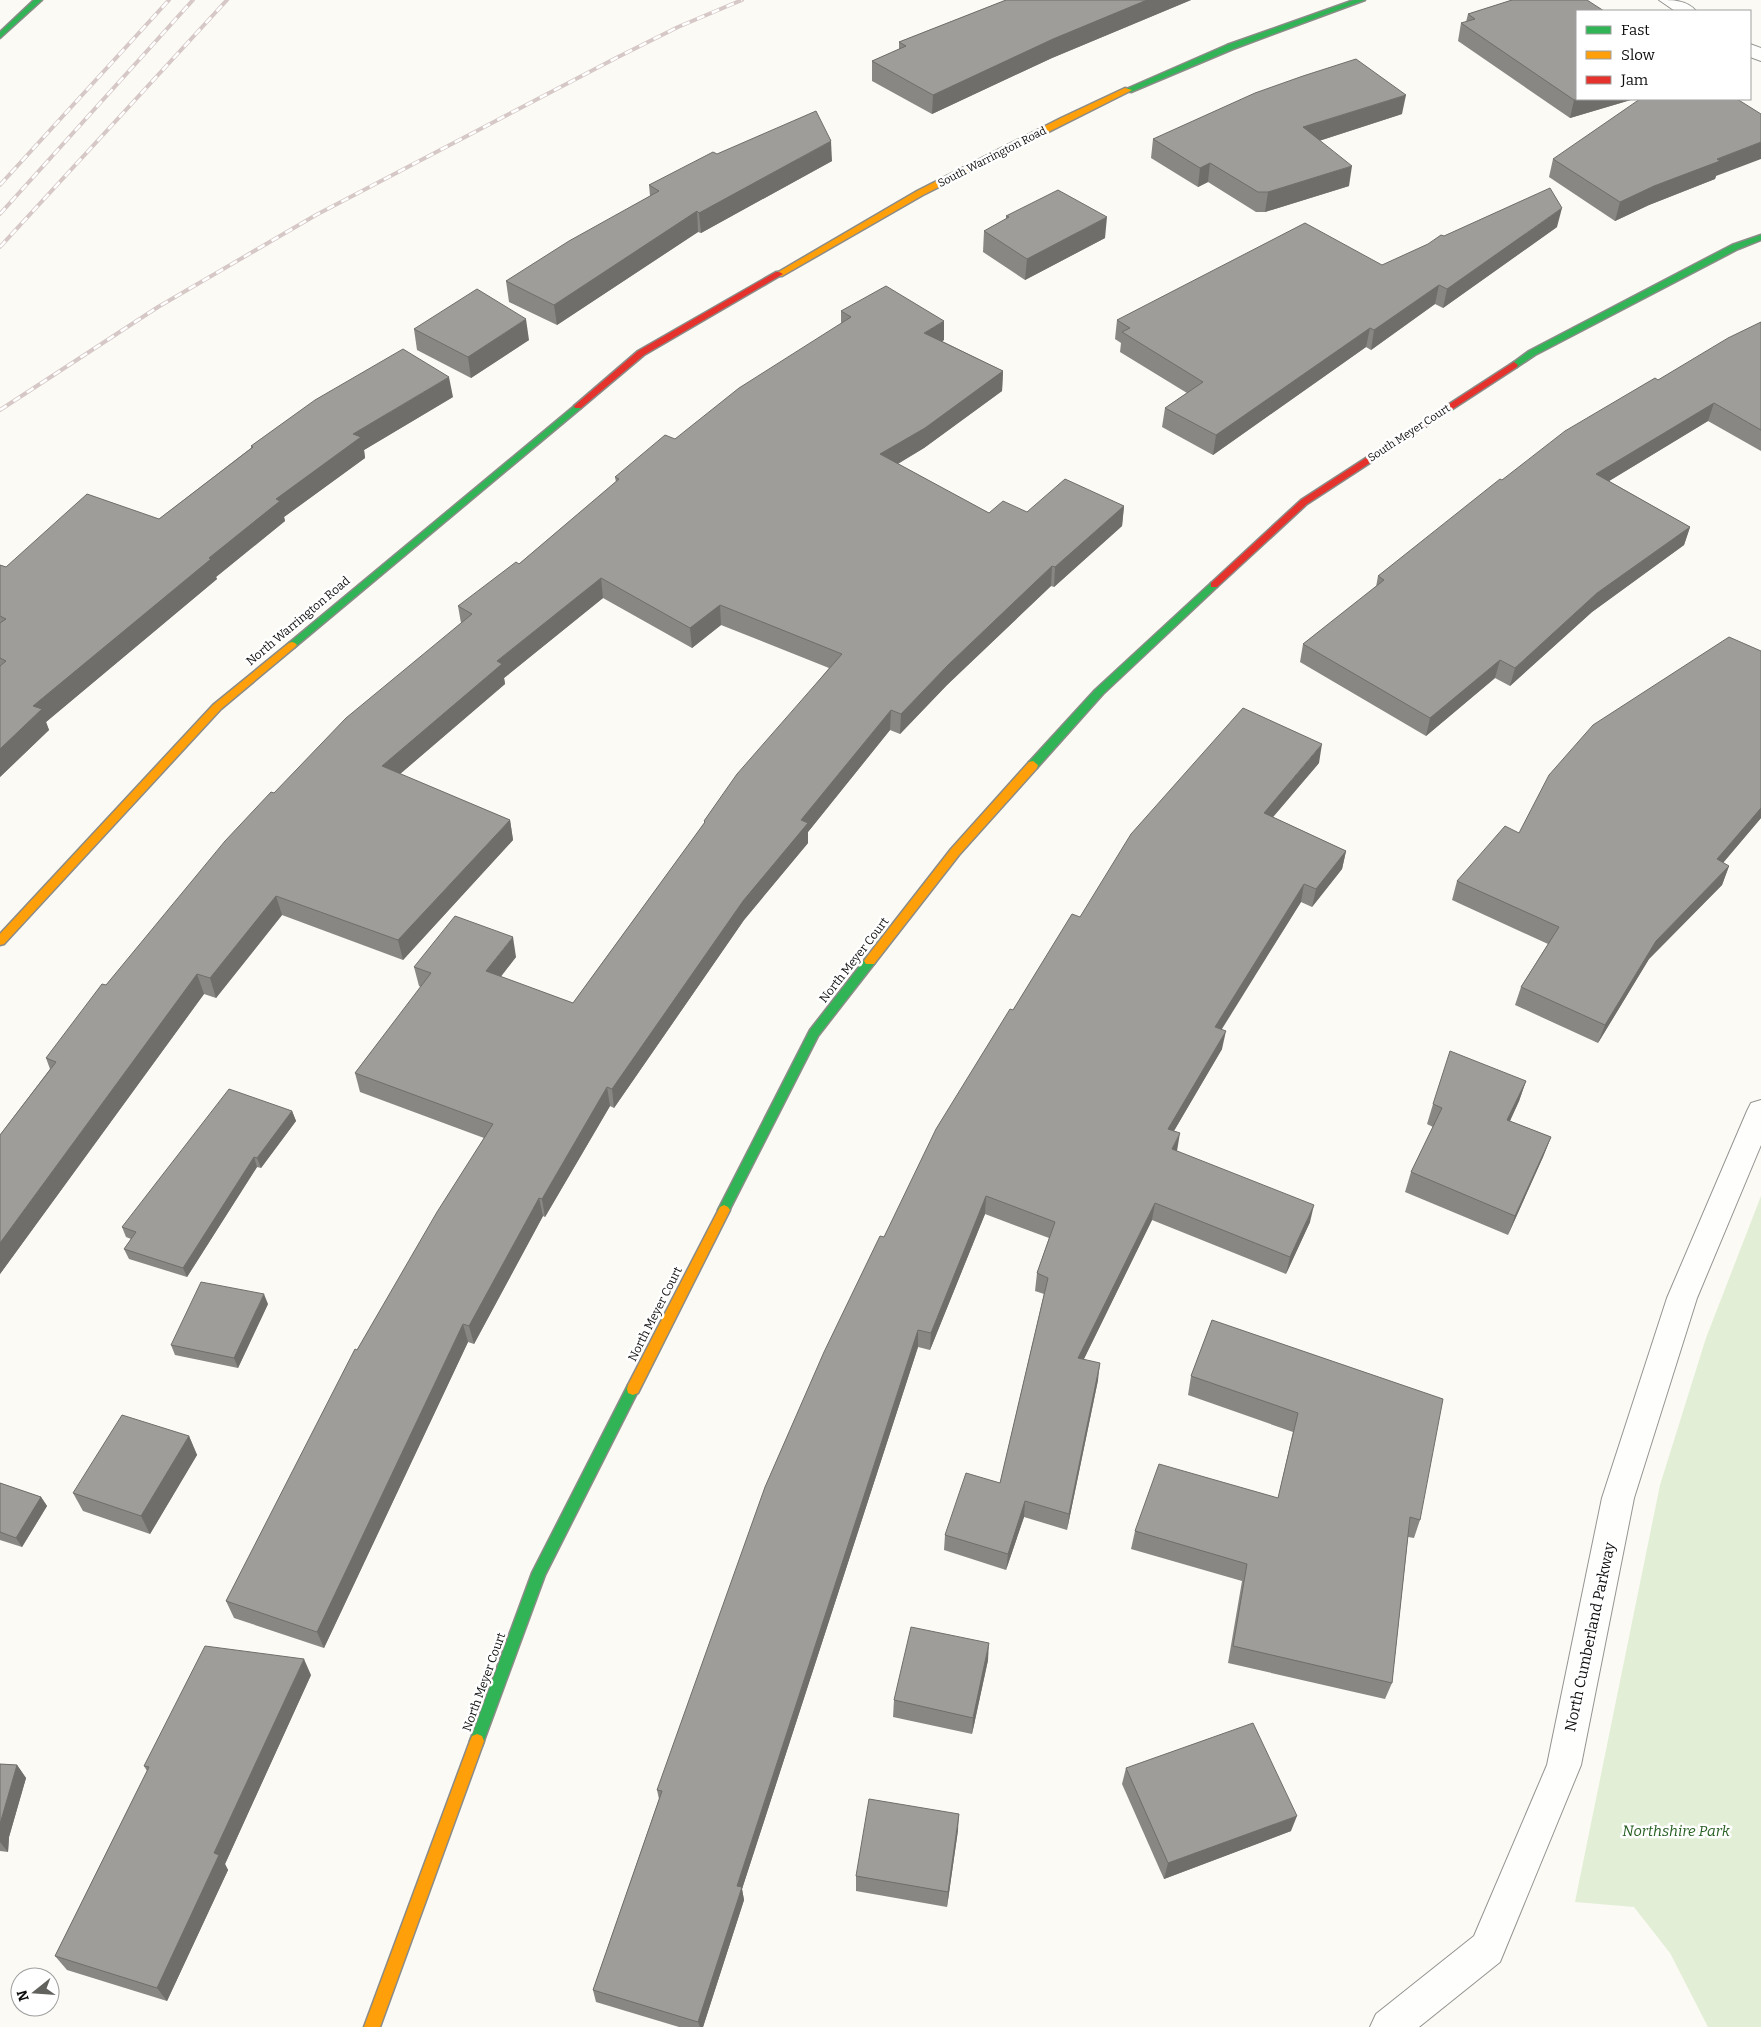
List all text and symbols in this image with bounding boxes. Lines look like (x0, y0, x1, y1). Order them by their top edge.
legend (1576, 10, 1751, 100)
text: Fast (1621, 21, 1650, 39)
text: Slow (1621, 46, 1656, 64)
text: Jam (1620, 71, 1649, 89)
street label: South Warrington Road (936, 124, 1049, 190)
street label: South Meyer Court (1365, 402, 1453, 464)
street label: North Warrington Road (243, 574, 353, 668)
street label: North Meyer Court (816, 914, 892, 1005)
street label: North Meyer Court (625, 1264, 685, 1364)
street label: North Cumberland Parkway (1561, 1541, 1619, 1733)
street label: North Meyer Court (460, 1630, 509, 1733)
park label: Northshire Park (1622, 1822, 1731, 1840)
north arrow (10, 1967, 60, 2017)
text: N (13, 1988, 33, 2003)

